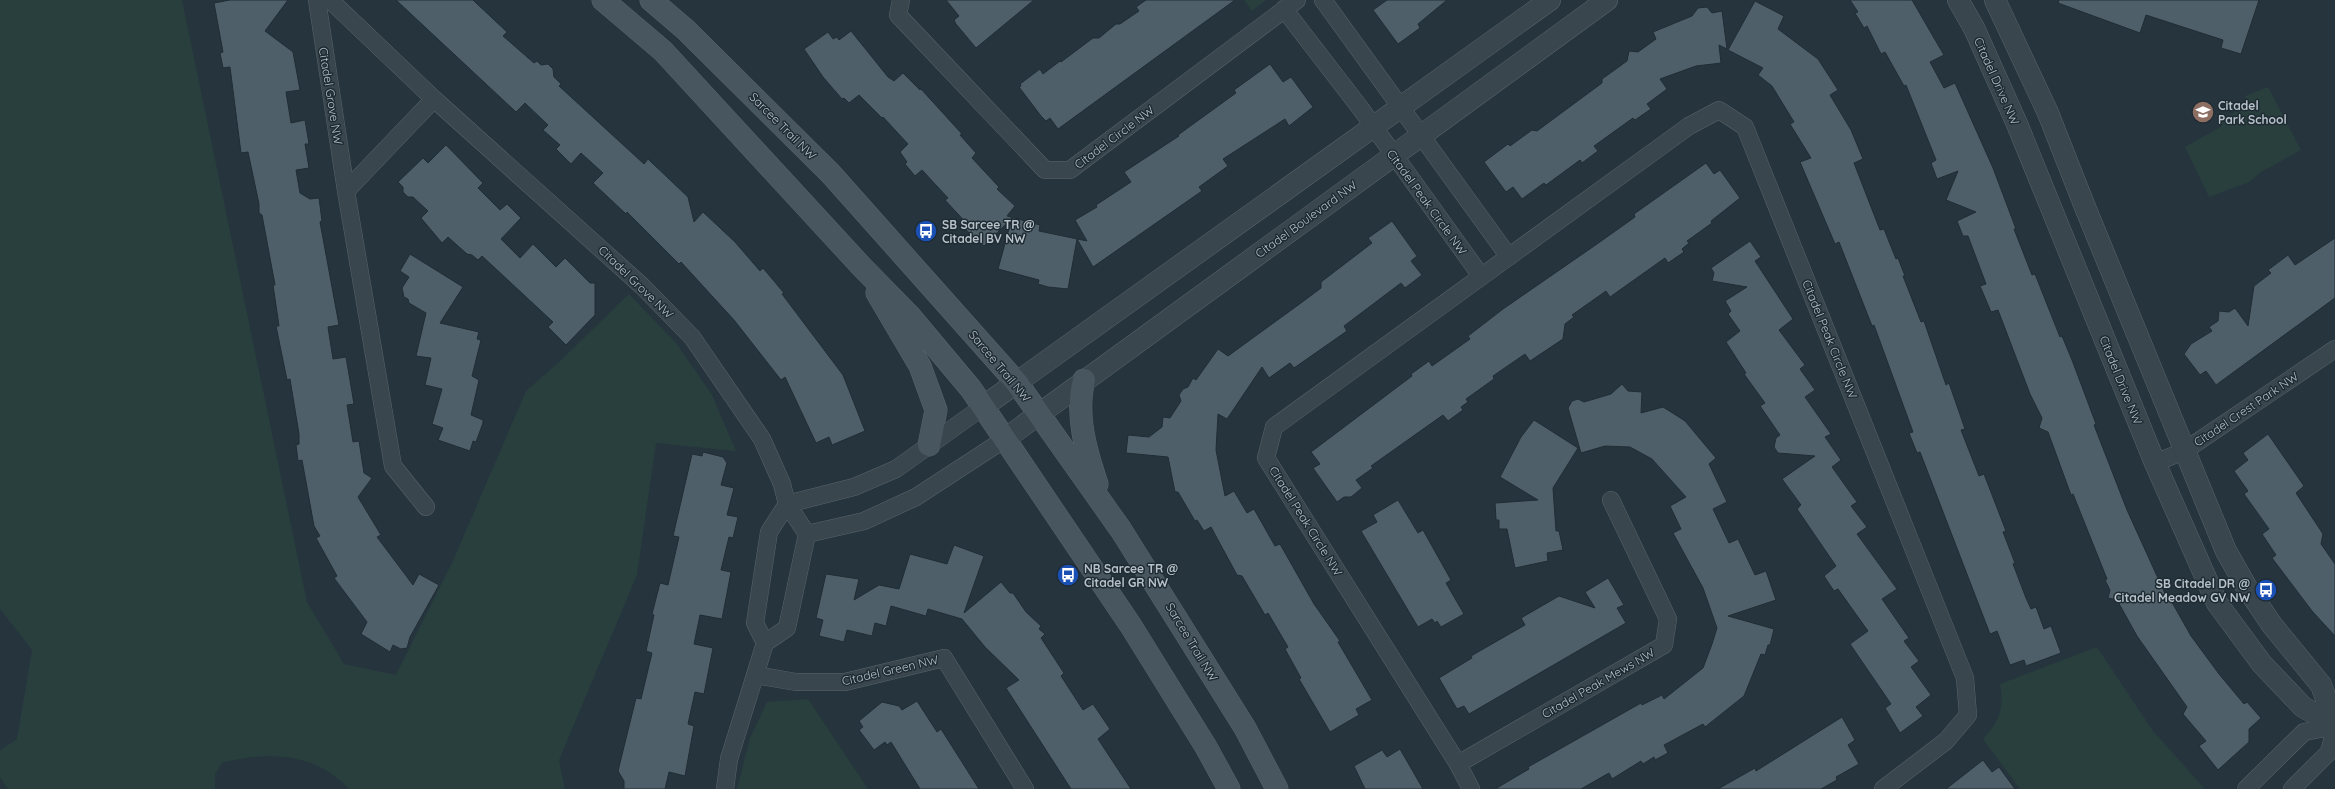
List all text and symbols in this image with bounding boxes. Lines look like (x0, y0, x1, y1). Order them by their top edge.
street label: Citadel Drive NW (1971, 35, 2023, 128)
street label: Citadel Grove NW (316, 46, 346, 146)
street label: Sarcee Trail NW (746, 89, 820, 163)
place label: Citadel Park School (2218, 98, 2287, 127)
school or university icon: Citadel Park School (2190, 99, 2216, 125)
street label: Citadel Circle NW (1071, 102, 1157, 172)
street label: Citadel Peak Circle NW (1384, 146, 1471, 258)
street label: Citadel Boulevard NW (1252, 177, 1360, 261)
place label: SB Sarcee TR @ Citadel BV NW (942, 217, 1035, 246)
bus stop icon: SB Sarcee TR @ Citadel BV NW (913, 218, 939, 244)
street label: Citadel Grove NW (595, 242, 677, 322)
street label: Citadel Peak Circle NW (1799, 277, 1861, 401)
street label: Sarcee Trail NW (966, 327, 1034, 405)
street label: Citadel Drive NW (2096, 333, 2146, 427)
street label: Citadel Crest Park NW (2191, 368, 2301, 450)
street label: Citadel Peak Circle NW (1266, 463, 1346, 579)
place label: NB Sarcee TR @ Citadel GR NW (1084, 561, 1179, 590)
bus stop icon: NB Sarcee TR @ Citadel GR NW (1055, 562, 1081, 588)
place label: SB Citadel DR @ Citadel Meadow GV NW (2114, 576, 2251, 605)
bus stop icon: SB Citadel DR @ Citadel Meadow GV NW (2253, 577, 2279, 603)
street label: Sarcee Trail NW (1163, 600, 1221, 684)
street label: Citadel Peak Mews NW (1539, 644, 1657, 721)
street label: Citadel Green NW (840, 652, 940, 688)

